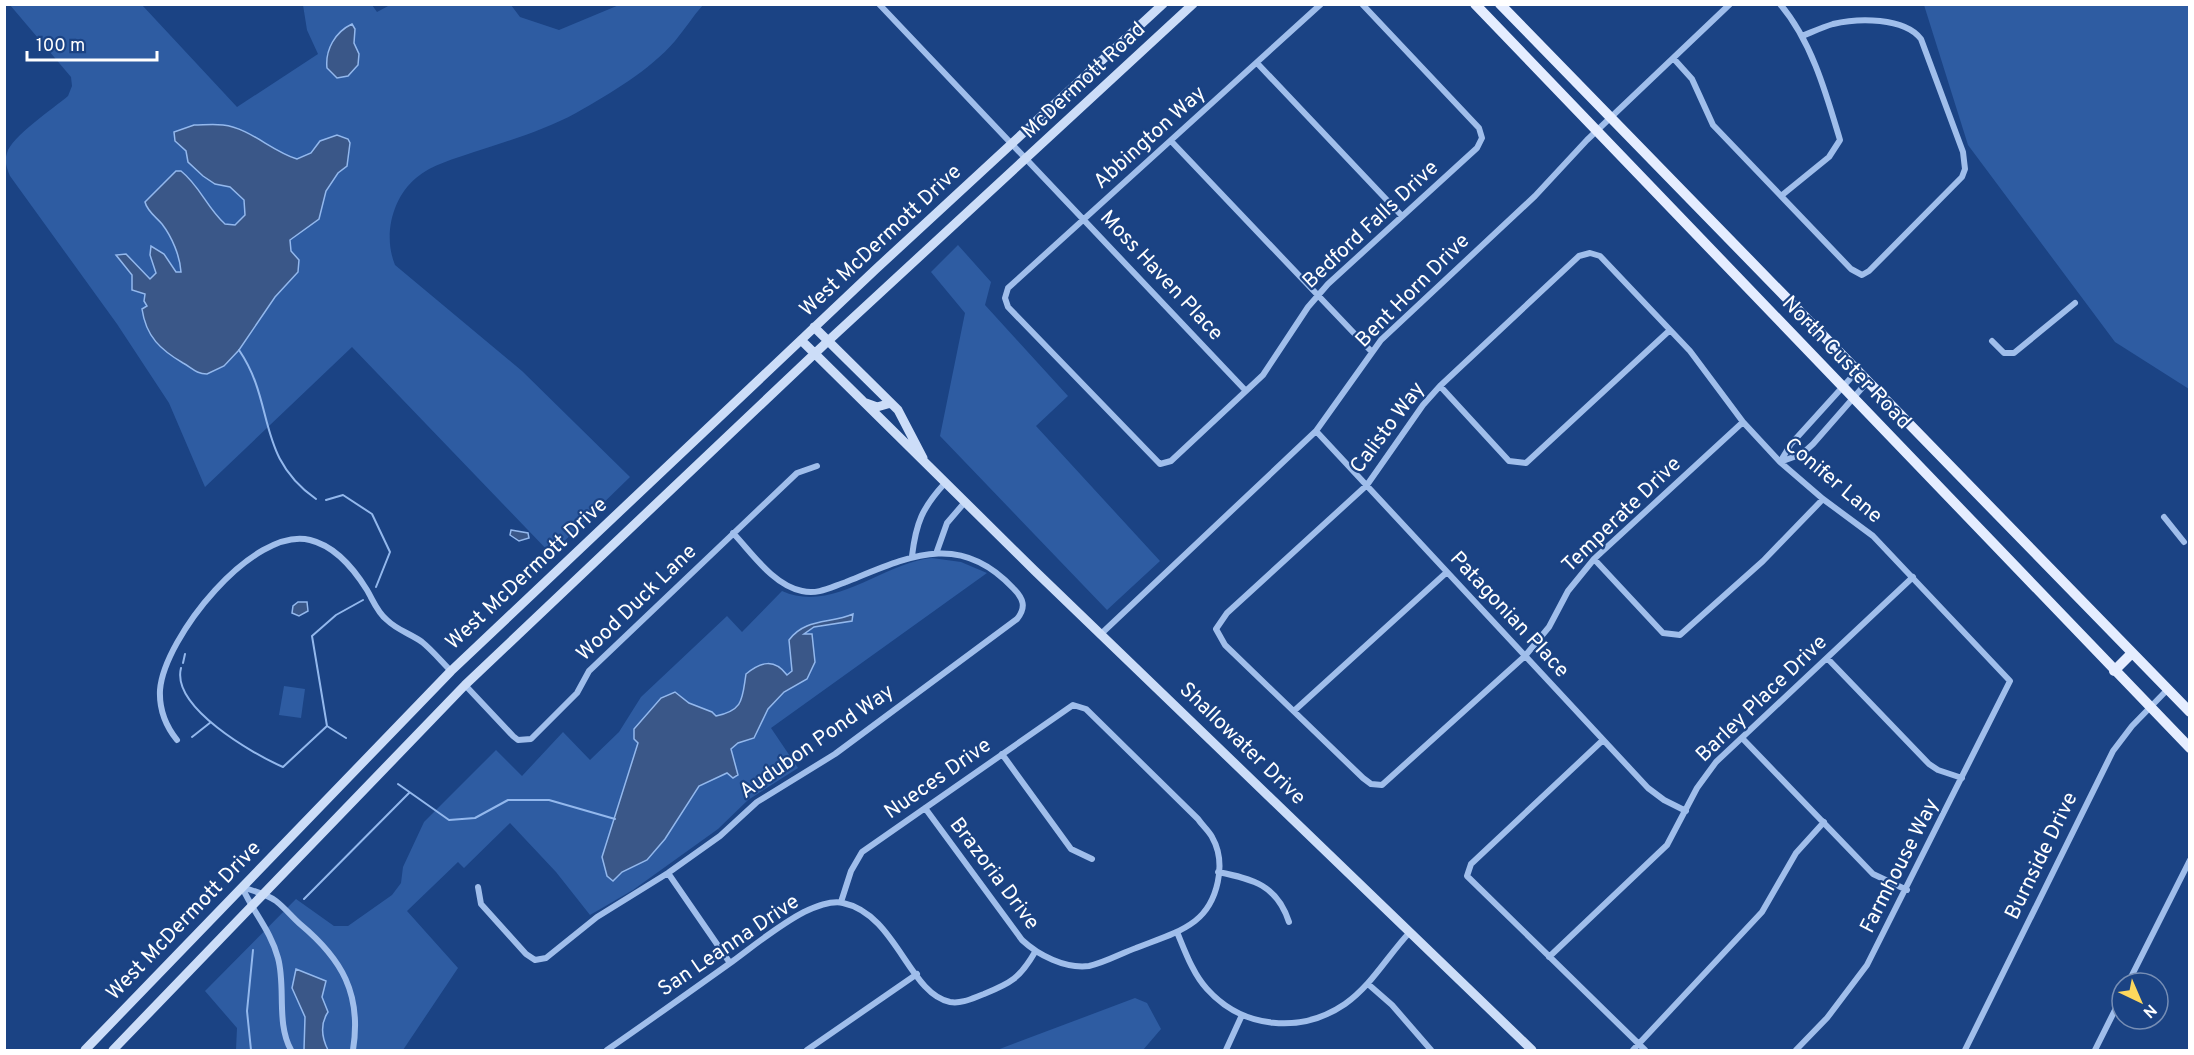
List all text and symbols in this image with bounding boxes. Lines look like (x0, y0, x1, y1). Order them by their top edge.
street label: McDermott Road (1016, 17, 1152, 145)
scale bar (27, 24, 158, 62)
text: 100 m (36, 35, 85, 58)
street label: Abbington Way (1088, 80, 1212, 196)
street label: Bedford Falls Drive (1297, 155, 1445, 295)
street label: West McDermott Drive (794, 159, 968, 323)
street label: Moss Haven Place (1093, 205, 1229, 347)
street label: Bent Horn Drive (1350, 228, 1476, 354)
street label: North Custer Road (1775, 291, 1917, 435)
street label: Calisto Way (1345, 377, 1431, 479)
street label: Conifer Lane (1778, 432, 1888, 530)
street label: Temperate Drive (1557, 451, 1687, 579)
street label: West McDermott Drive (440, 492, 614, 656)
street label: Wood Duck Lane (571, 539, 703, 667)
street label: Patagonian Place (1443, 546, 1575, 684)
street label: Barley Place Drive (1691, 629, 1833, 769)
street label: Shallowater Drive (1173, 677, 1311, 811)
street label: Audubon Pond Way (734, 679, 900, 805)
street label: Nueces Drive (879, 732, 997, 826)
street label: Burnside Drive (1999, 788, 2085, 924)
street label: Farmhouse Way (1854, 794, 1946, 938)
street label: Brazoria Drive (943, 812, 1045, 936)
street label: West McDermott Drive (101, 835, 267, 1007)
street label: San Leanna Drive (653, 889, 805, 1003)
north arrow (2110, 971, 2170, 1031)
text: N (2138, 999, 2160, 1022)

